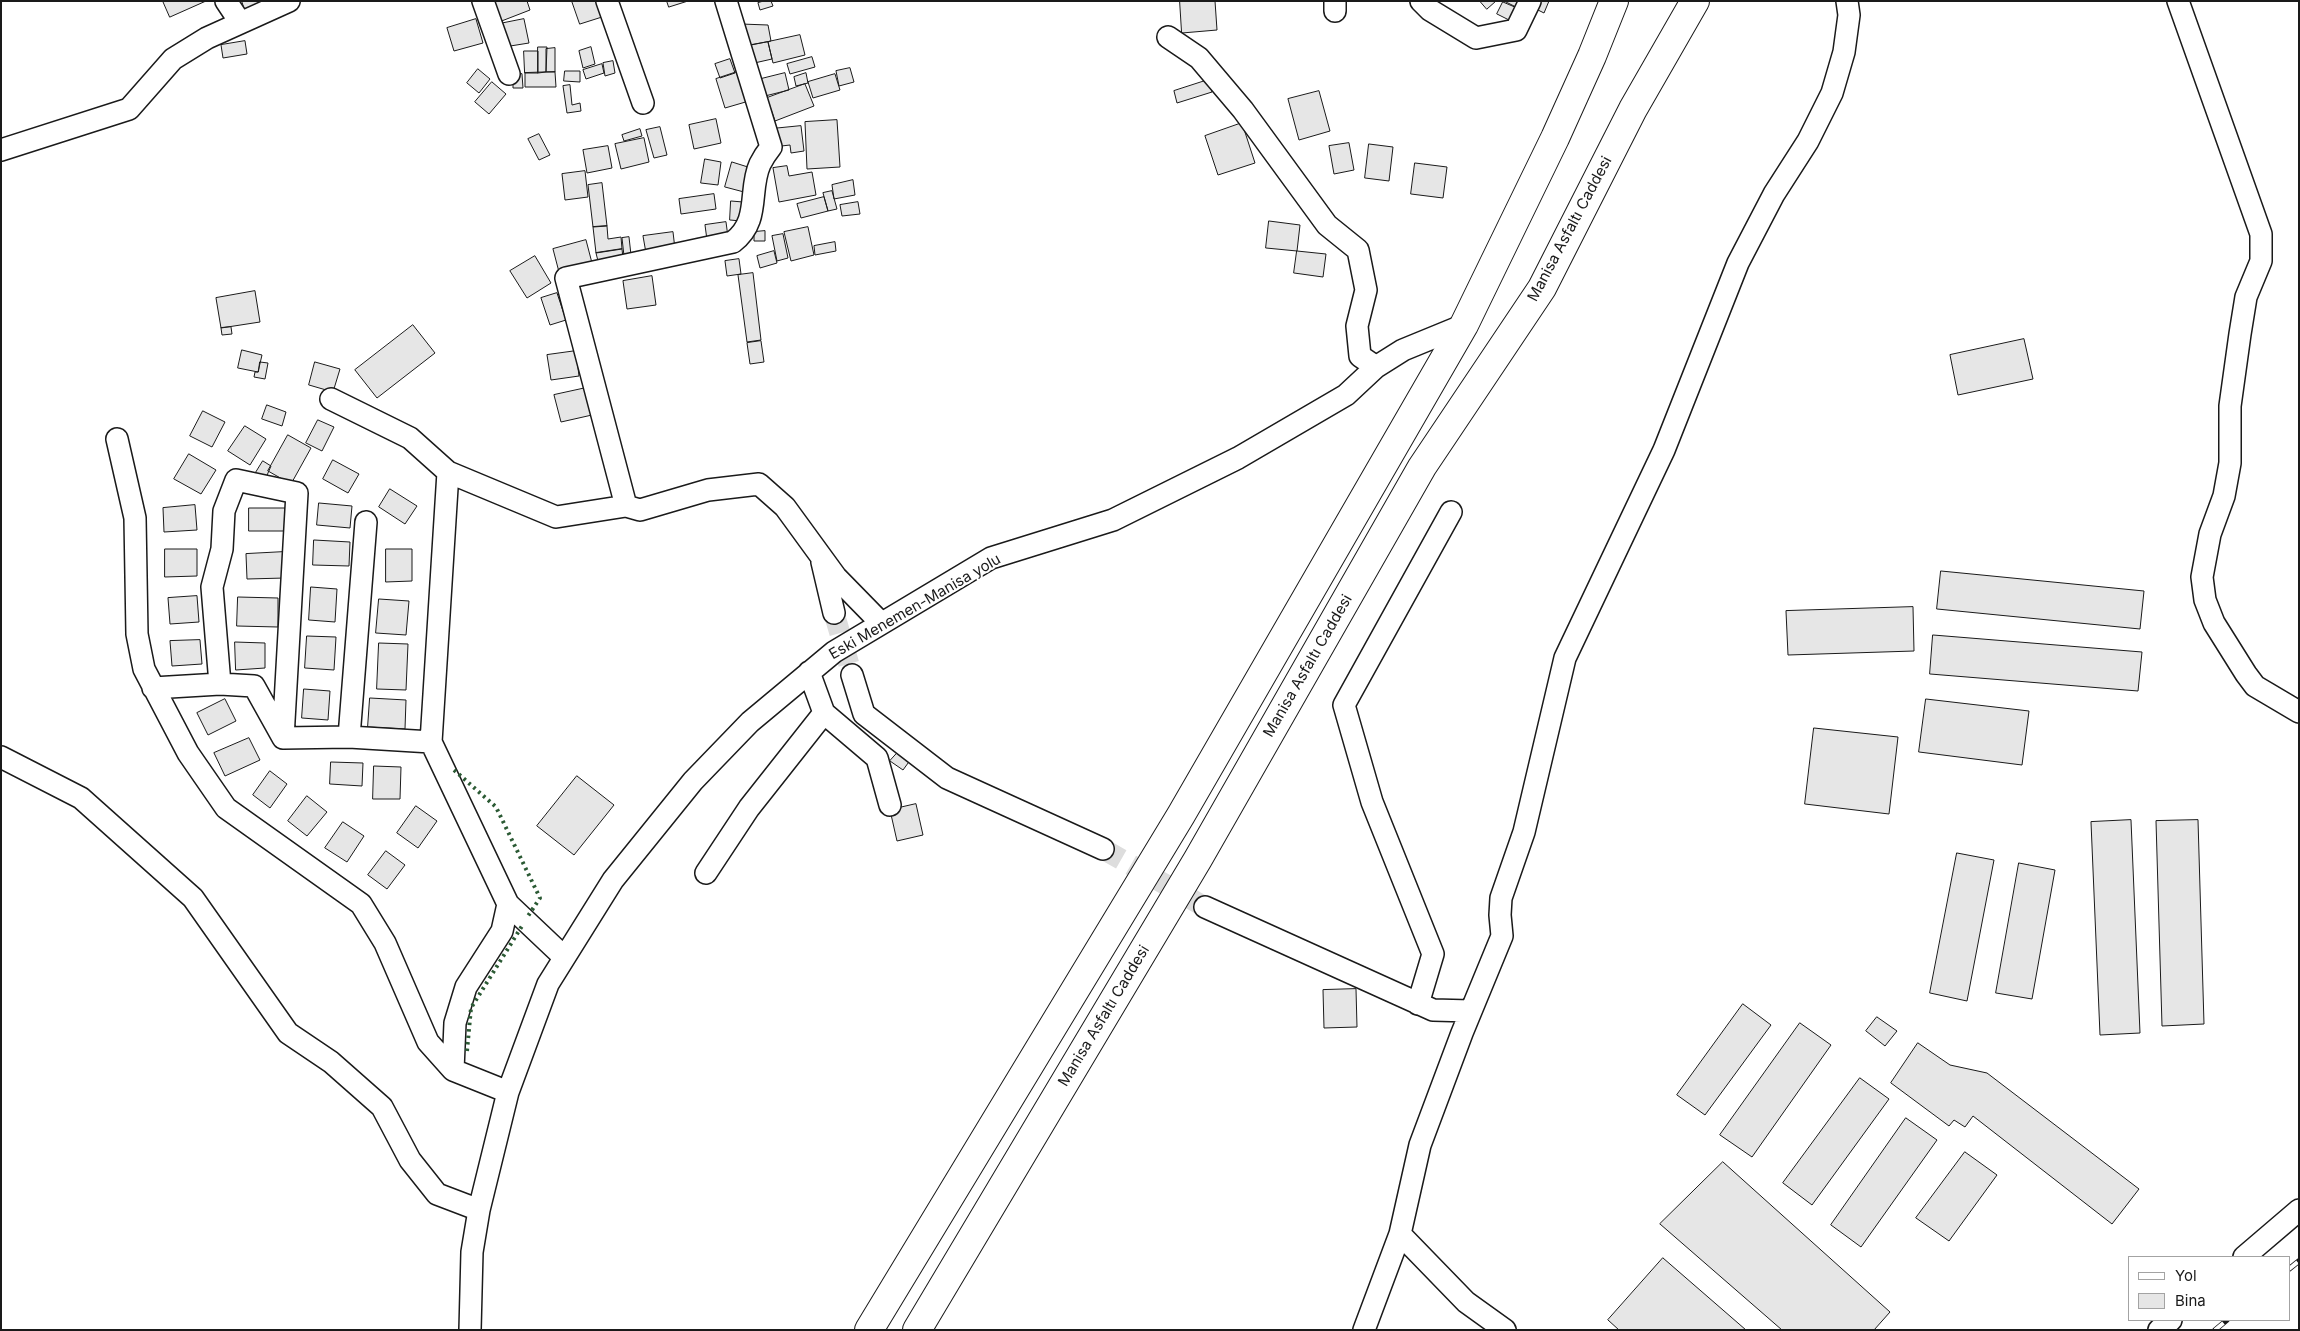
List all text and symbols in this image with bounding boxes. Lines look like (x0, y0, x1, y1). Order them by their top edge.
street label: Manisa Asfaltı Caddesi (1524, 153, 1616, 305)
street label: Eski Menemen-Manisa yolu (826, 550, 1004, 664)
street label: Manisa Asfaltı Caddesi (1260, 591, 1356, 741)
street label: Manisa Asfaltı Caddesi (1055, 942, 1153, 1090)
legend (2128, 1256, 2290, 1321)
text: Yol (2175, 1266, 2197, 1285)
text: Bina (2175, 1291, 2206, 1310)

